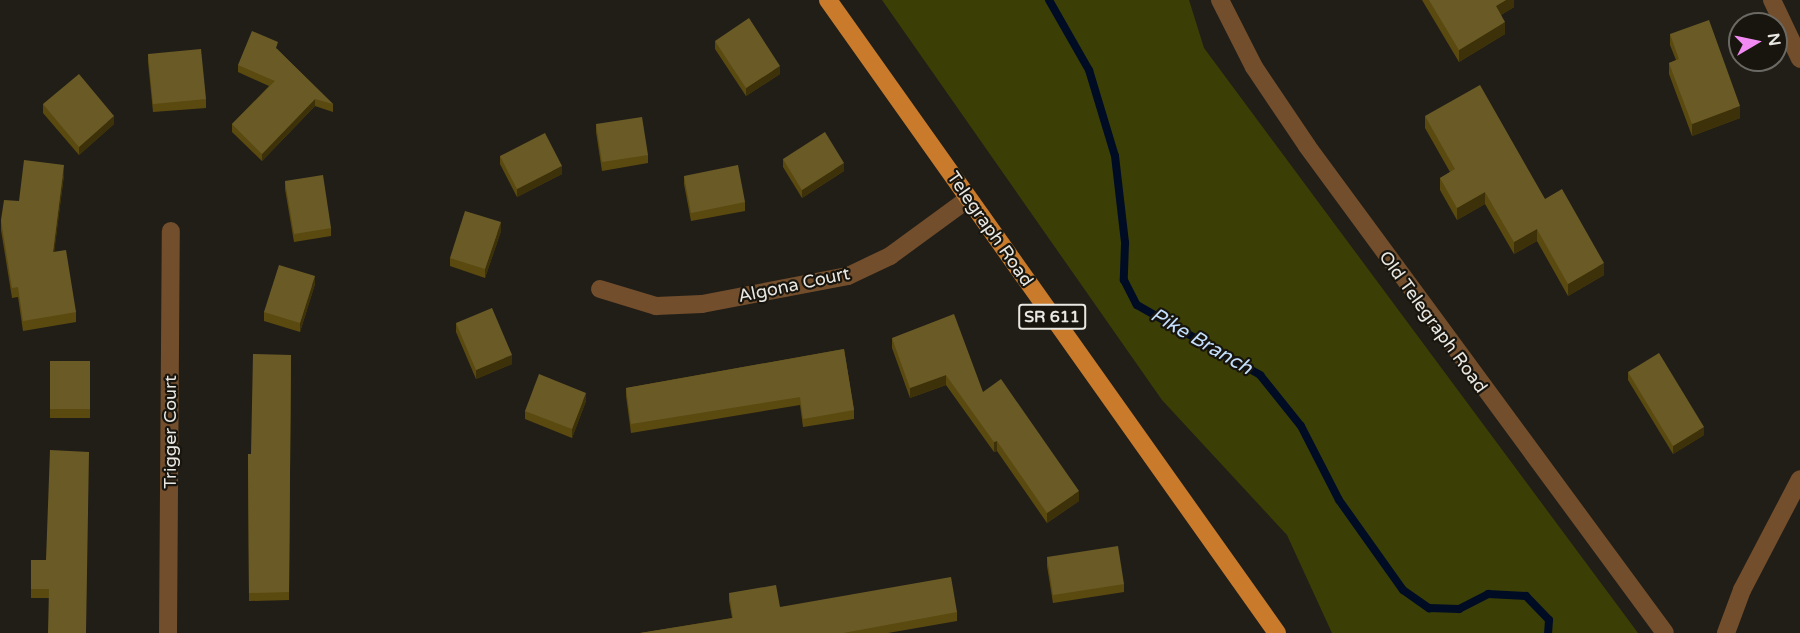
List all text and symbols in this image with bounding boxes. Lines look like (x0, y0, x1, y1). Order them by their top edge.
north arrow (1728, 12, 1788, 72)
text: N (1763, 32, 1785, 47)
street label: Telegraph Road (942, 167, 1038, 291)
street label: Old Telegraph Road (1374, 247, 1492, 397)
street label: Algona Court (736, 263, 852, 307)
water label: Pike Branch (1146, 303, 1256, 381)
road number: SR 611 (1018, 304, 1086, 330)
street label: Trigger Court (159, 375, 181, 489)

